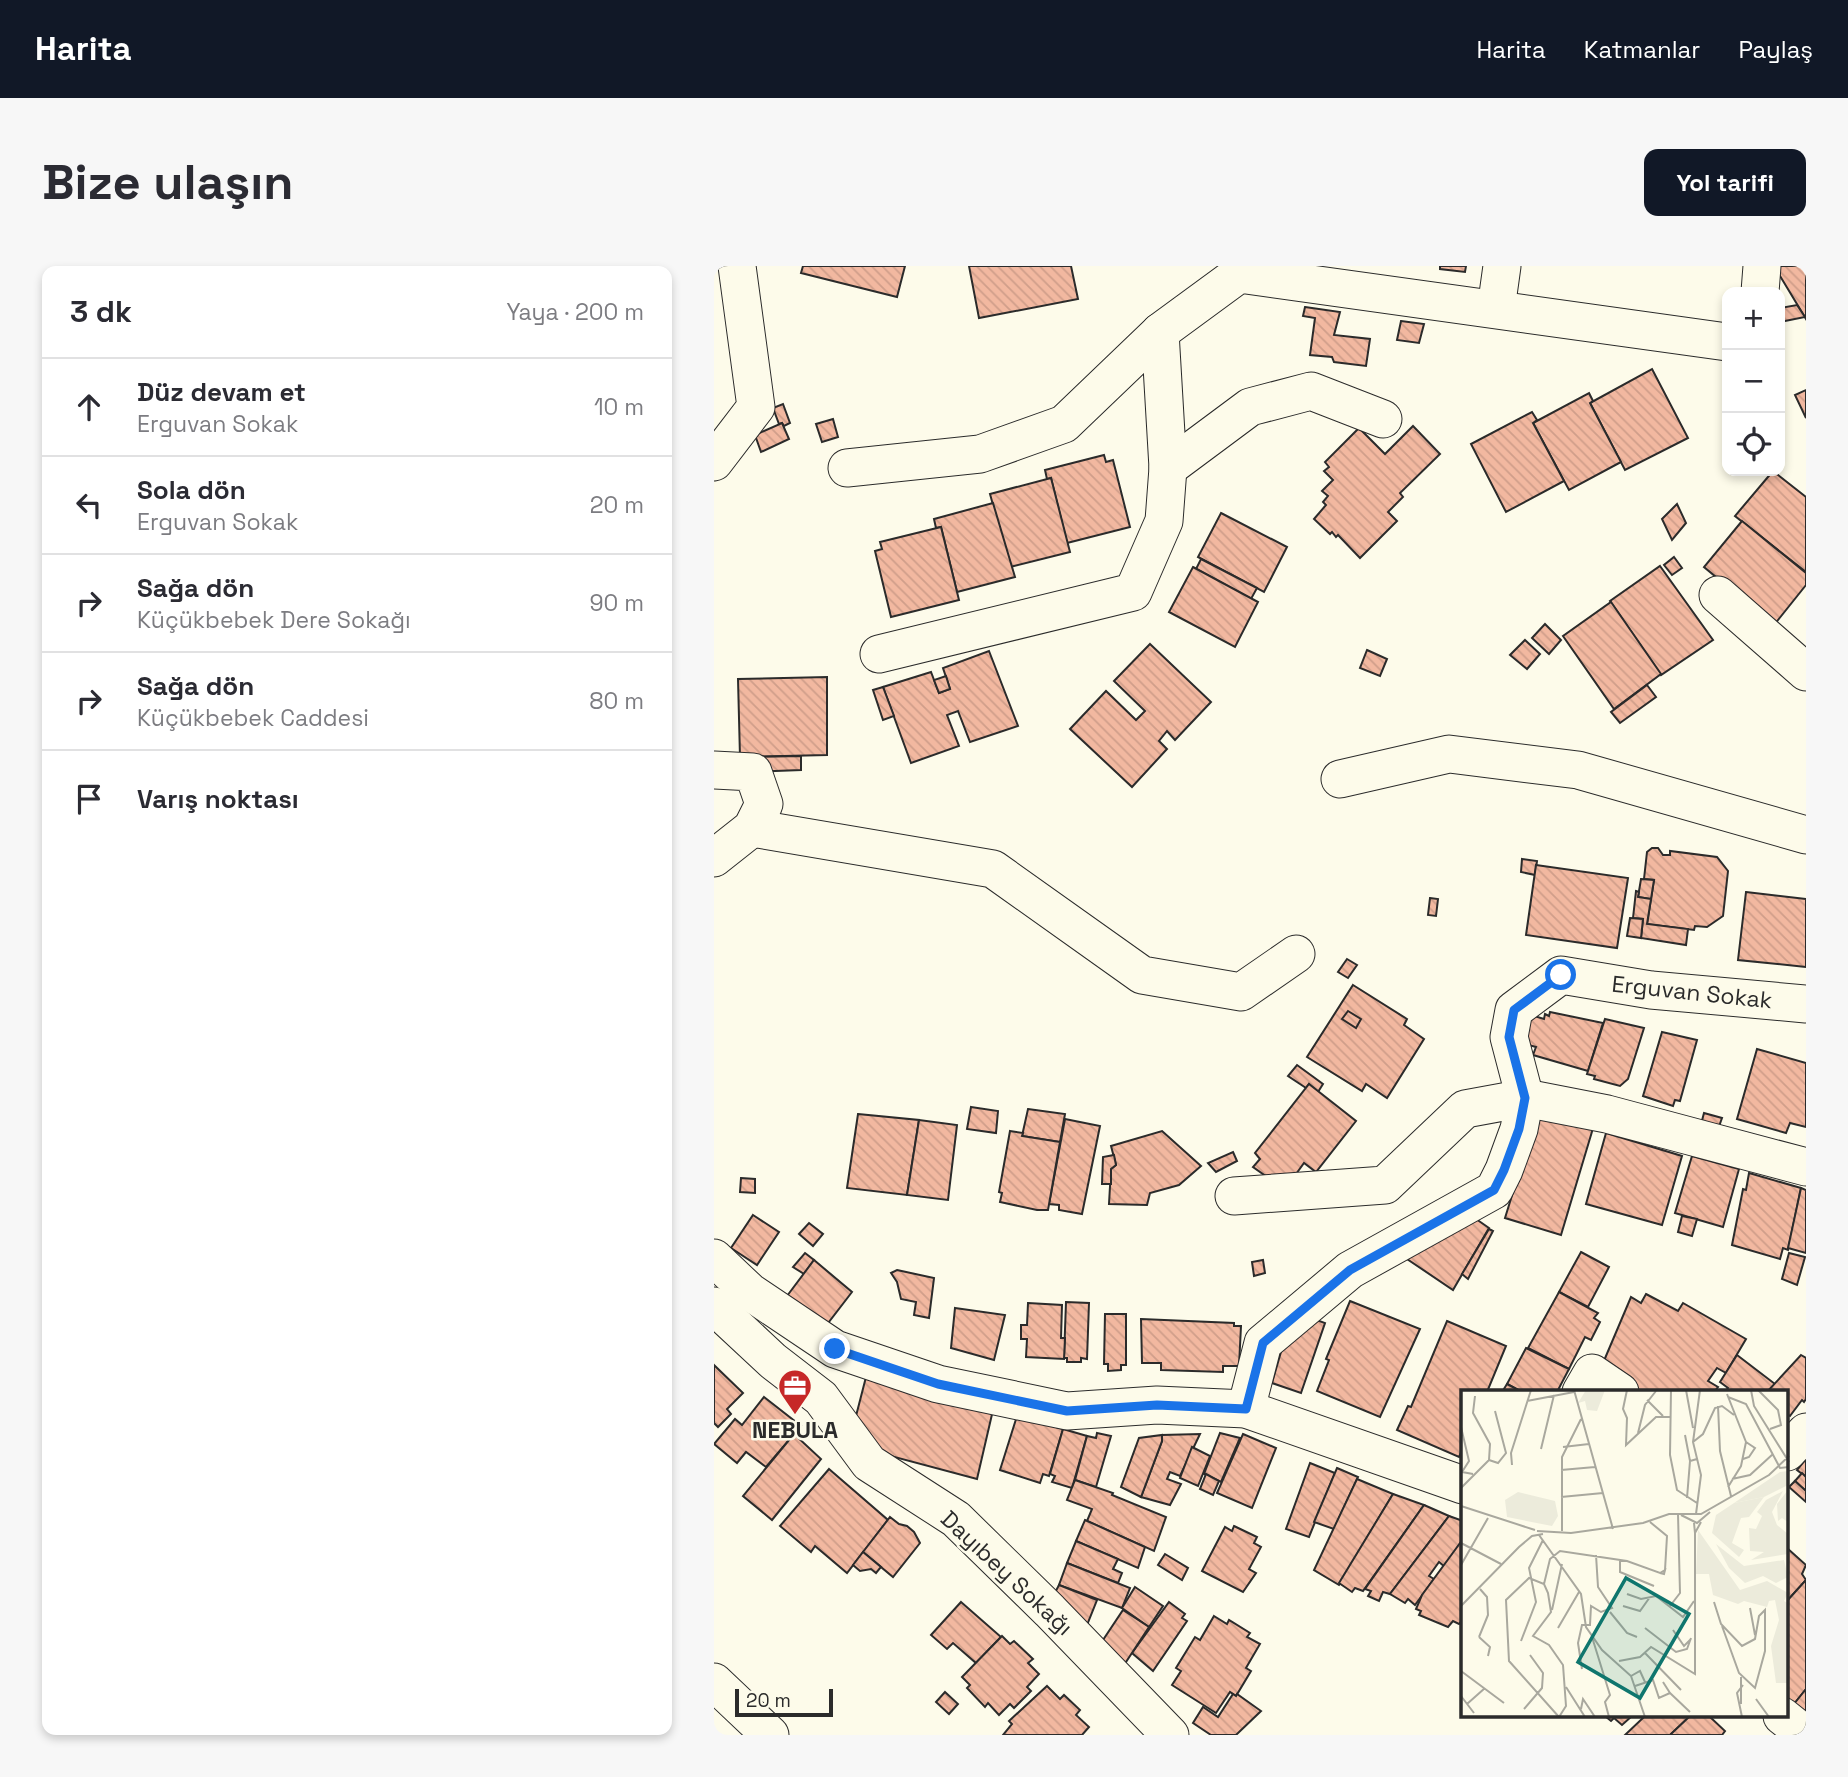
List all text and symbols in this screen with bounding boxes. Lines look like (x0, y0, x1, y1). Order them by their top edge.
text: Harita (35, 28, 132, 70)
text: Harita (1477, 34, 1546, 65)
text: Katmanlar (1584, 34, 1700, 65)
text: Paylaş (1738, 34, 1813, 65)
button: Yol tarifi (1644, 149, 1806, 216)
text: Bize ulaşın (42, 151, 294, 213)
map controls (1722, 287, 1785, 476)
button: + (1722, 287, 1785, 350)
text: 3 dk (70, 292, 132, 331)
text: Yaya · 200 m (506, 297, 644, 327)
button: − (1722, 350, 1785, 413)
text: Düz devam et (137, 375, 306, 409)
icon: ahead (70, 388, 108, 426)
text: 10 m (594, 392, 644, 422)
text: Erguvan Sokak (137, 409, 298, 439)
button: locate (1722, 413, 1785, 476)
text: Sola dön (137, 473, 246, 507)
icon: left (70, 486, 108, 524)
text: 20 m (590, 490, 644, 520)
text: Erguvan Sokak (137, 507, 298, 537)
text: Sağa dön (137, 571, 254, 605)
icon: right (70, 584, 108, 622)
text: 90 m (589, 588, 644, 618)
text: Küçükbebek Dere Sokağı (137, 605, 411, 635)
text: Sağa dön (137, 669, 254, 703)
icon: right (70, 682, 108, 720)
text: 80 m (589, 686, 644, 716)
text: Küçükbebek Caddesi (137, 703, 369, 733)
icon: arrive (70, 780, 108, 818)
text: Varış noktası (137, 782, 299, 816)
route start (1545, 959, 1576, 990)
street label: Erguvan Sokak (1610, 969, 1774, 1015)
route end (819, 1333, 850, 1364)
office icon: NEBULA (776, 1367, 814, 1416)
inset map (1461, 1390, 1788, 1718)
place label: NEBULA (752, 1415, 838, 1445)
street label: Dayıbey Sokağı (935, 1504, 1079, 1642)
scale bar (735, 1686, 833, 1718)
text: 20 m (746, 1688, 791, 1713)

